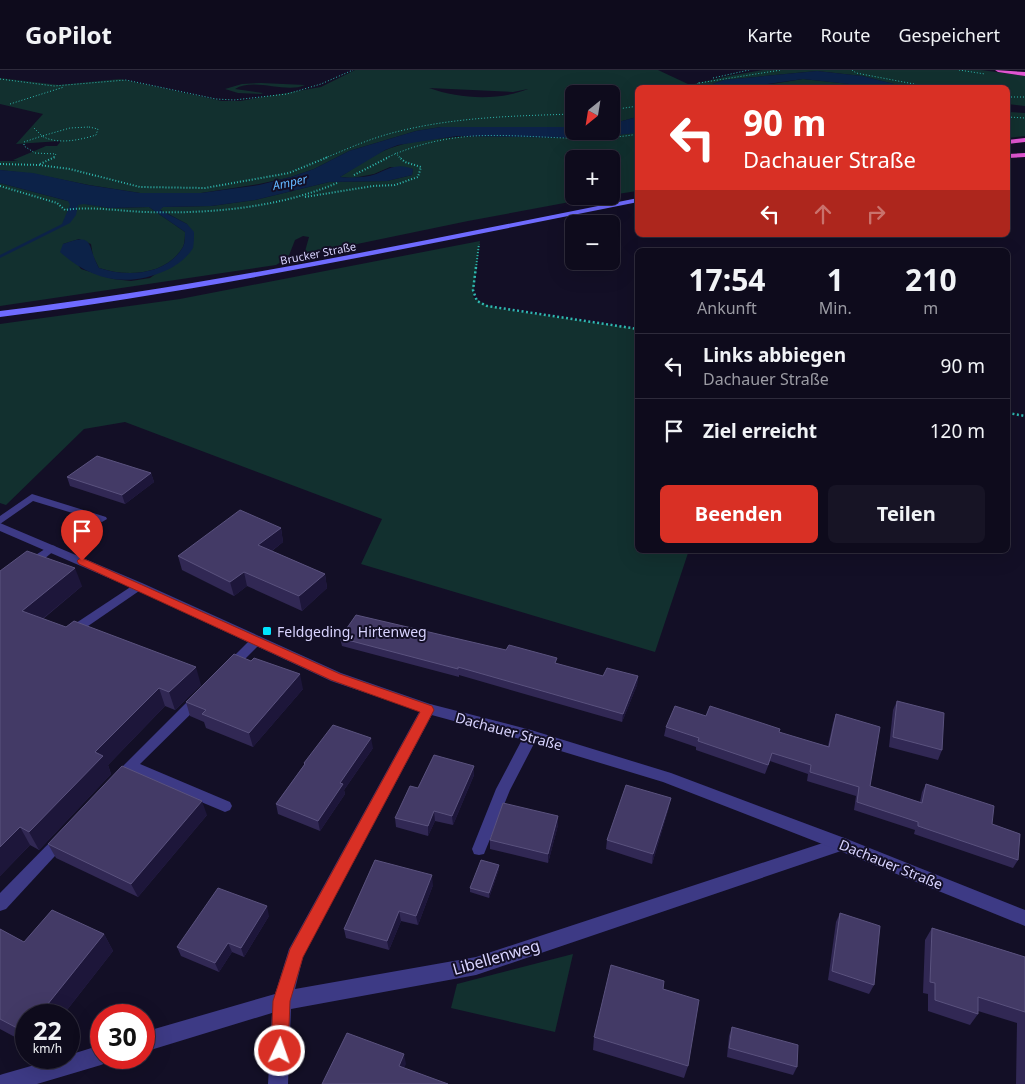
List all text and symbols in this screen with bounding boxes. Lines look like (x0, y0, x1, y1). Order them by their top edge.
text: GoPilot (25, 18, 112, 51)
text: Karte (747, 23, 793, 47)
text: Route (821, 23, 870, 47)
text: Gespeichert (898, 23, 1000, 47)
north arrow (565, 85, 620, 140)
map controls (565, 85, 620, 270)
text: 90 m (743, 99, 826, 146)
icon: left (660, 105, 725, 170)
text: Dachauer Straße (743, 144, 916, 174)
button: + (565, 150, 620, 205)
water label: Amper (270, 170, 310, 194)
icon: left (756, 200, 784, 228)
icon: ahead (809, 200, 837, 228)
icon: right (862, 200, 890, 228)
button: − (565, 215, 620, 270)
street label: Brucker Straße (279, 238, 357, 268)
text: 17:54 (688, 259, 765, 300)
text: 1 (827, 259, 844, 300)
text: 210 (905, 259, 957, 300)
text: Ankunft (697, 297, 757, 319)
text: Min. (819, 297, 852, 319)
text: m (923, 297, 938, 319)
text: Links abbiegen (703, 342, 846, 368)
icon: left (660, 352, 688, 380)
text: 90 m (941, 353, 985, 379)
text: Dachauer Straße (703, 368, 829, 390)
icon: arrive (660, 417, 688, 445)
text: Ziel erreicht (703, 418, 817, 444)
text: 120 m (930, 418, 985, 444)
button: Beenden (660, 485, 818, 543)
button: Teilen (828, 485, 985, 543)
pin (61, 510, 103, 561)
icon: arrive (68, 517, 96, 545)
place label: Feldgeding, Hirtenweg (277, 622, 427, 641)
marker: Feldgeding, Hirtenweg (261, 625, 273, 637)
street label: Dachauer Straße (453, 708, 565, 754)
street label: Dachauer Straße (836, 835, 946, 893)
street label: Libellenweg (450, 934, 542, 980)
speed limit sign: 30 (90, 1004, 155, 1069)
text: 22 (33, 1013, 62, 1047)
position arrow (253, 1024, 305, 1076)
text: km/h (33, 1040, 62, 1057)

